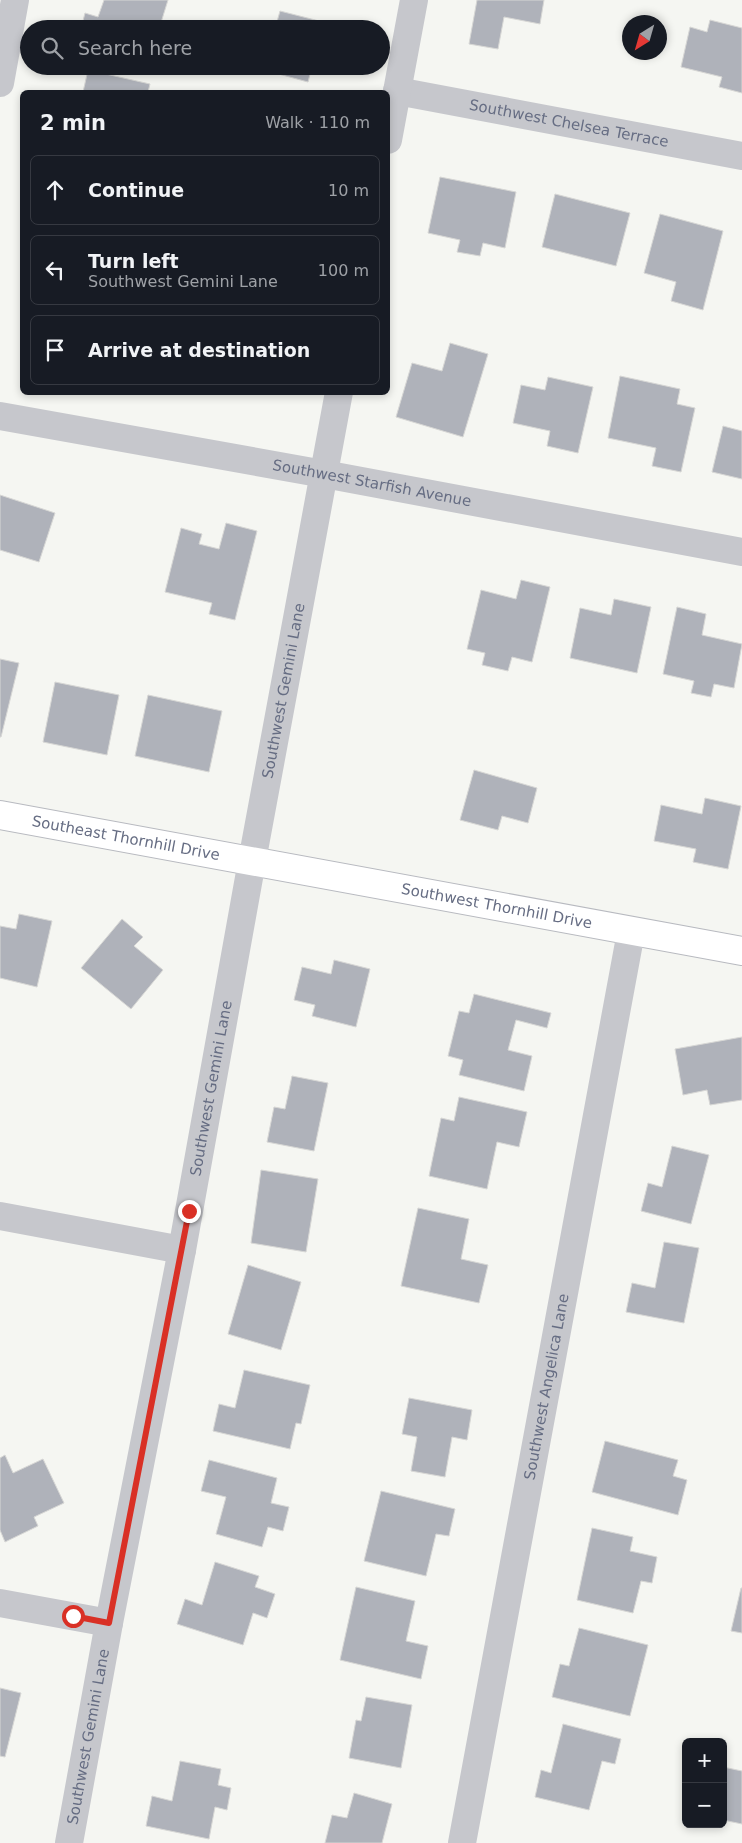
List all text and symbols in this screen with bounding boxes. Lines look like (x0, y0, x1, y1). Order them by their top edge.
north arrow (622, 15, 667, 60)
search box (20, 20, 390, 75)
icon: search (38, 34, 66, 62)
text: Search here (78, 37, 192, 59)
street label: Southwest Chelsea Terrace (468, 96, 670, 151)
text: 2 min (40, 111, 106, 135)
text: Walk · 110 m (265, 113, 370, 132)
icon: ahead (41, 176, 69, 204)
text: Continue (88, 179, 184, 201)
text: 10 m (328, 181, 369, 200)
text: Turn left (88, 250, 179, 272)
icon: left (41, 256, 69, 284)
text: 100 m (318, 261, 369, 280)
text: Southwest Gemini Lane (88, 272, 278, 291)
icon: arrive (41, 336, 69, 364)
text: Arrive at destination (88, 339, 310, 361)
street label: Southwest Starfish Avenue (271, 456, 473, 510)
street label: Southwest Gemini Lane (258, 602, 309, 780)
street label: Southeast Thornhill Drive (30, 812, 221, 864)
street label: Southwest Thornhill Drive (400, 880, 594, 932)
street label: Southwest Gemini Lane (186, 999, 236, 1178)
route end (178, 1200, 201, 1223)
street label: Southwest Angelica Lane (521, 1292, 573, 1481)
route start (62, 1605, 85, 1628)
street label: Southwest Gemini Lane (64, 1648, 113, 1826)
map controls (682, 1738, 727, 1828)
button: + (682, 1738, 727, 1783)
button: − (682, 1783, 727, 1828)

